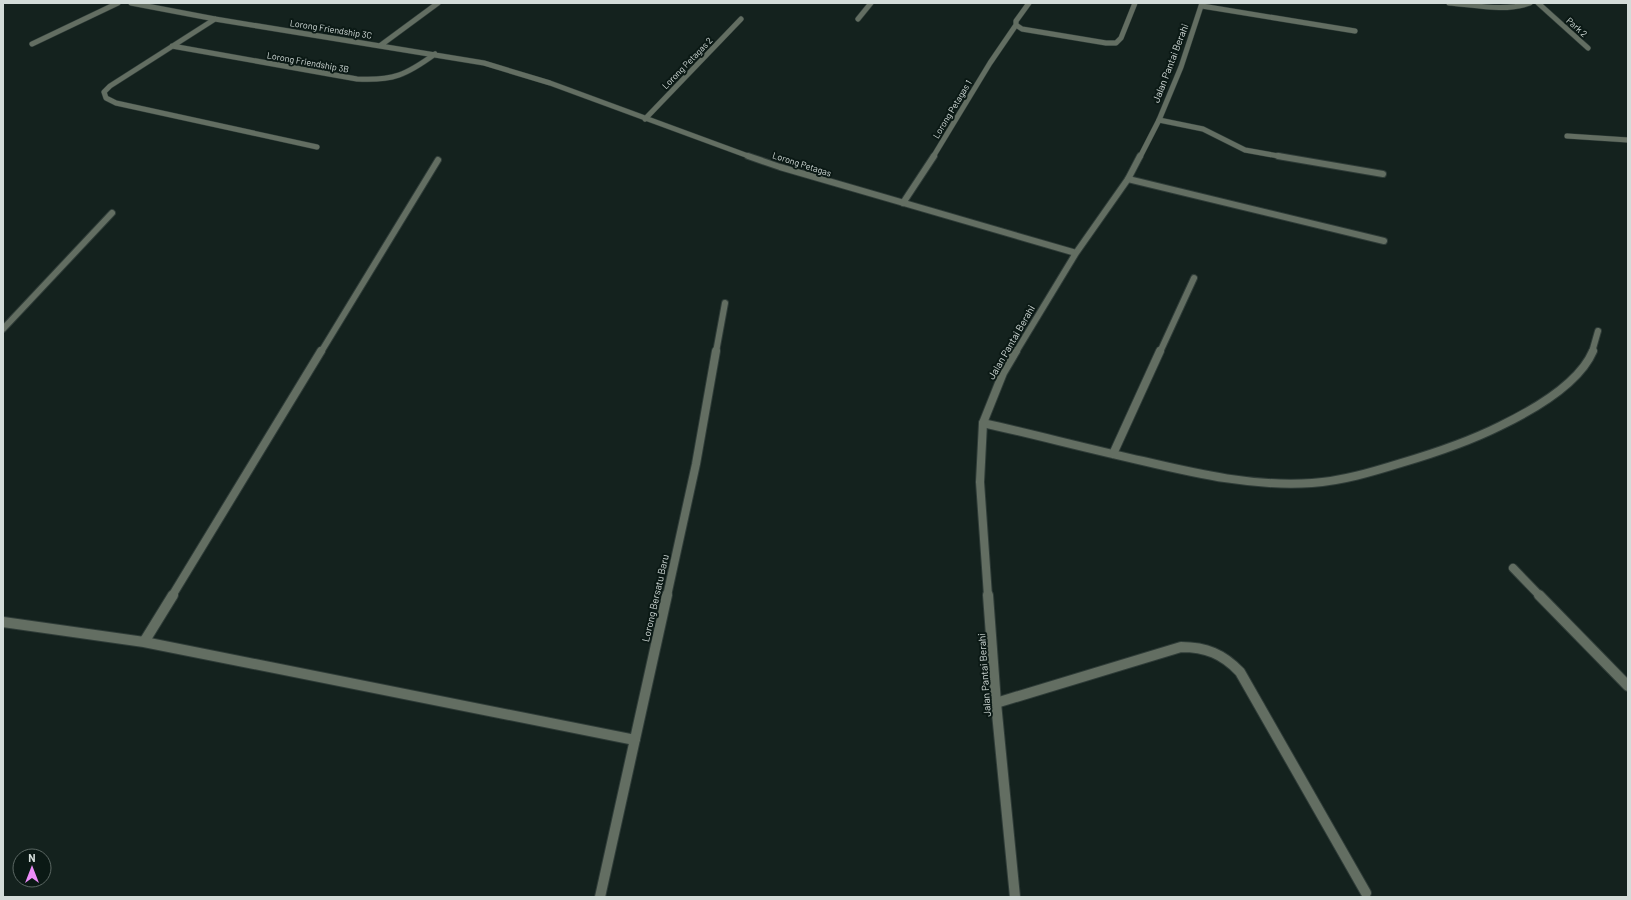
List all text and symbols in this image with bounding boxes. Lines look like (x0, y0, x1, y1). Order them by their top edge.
street label: Park 2 (1564, 15, 1590, 39)
street label: Lorong Friendship 3C (289, 17, 373, 41)
street label: Jalan Pantai Berahi (1149, 22, 1191, 104)
street label: Lorong Petagas 2 (660, 35, 715, 91)
street label: Lorong Friendship 3B (266, 49, 350, 75)
street label: Lorong Petagas 1 (930, 78, 974, 140)
street label: Lorong Petagas (771, 149, 833, 179)
street label: Jalan Pantai Berahi (985, 303, 1037, 381)
street label: Lorong Bersatu Baru (639, 553, 671, 643)
street label: Jalan Pantai Berahi (975, 633, 993, 717)
north arrow (12, 848, 52, 888)
text: N (28, 851, 36, 864)

